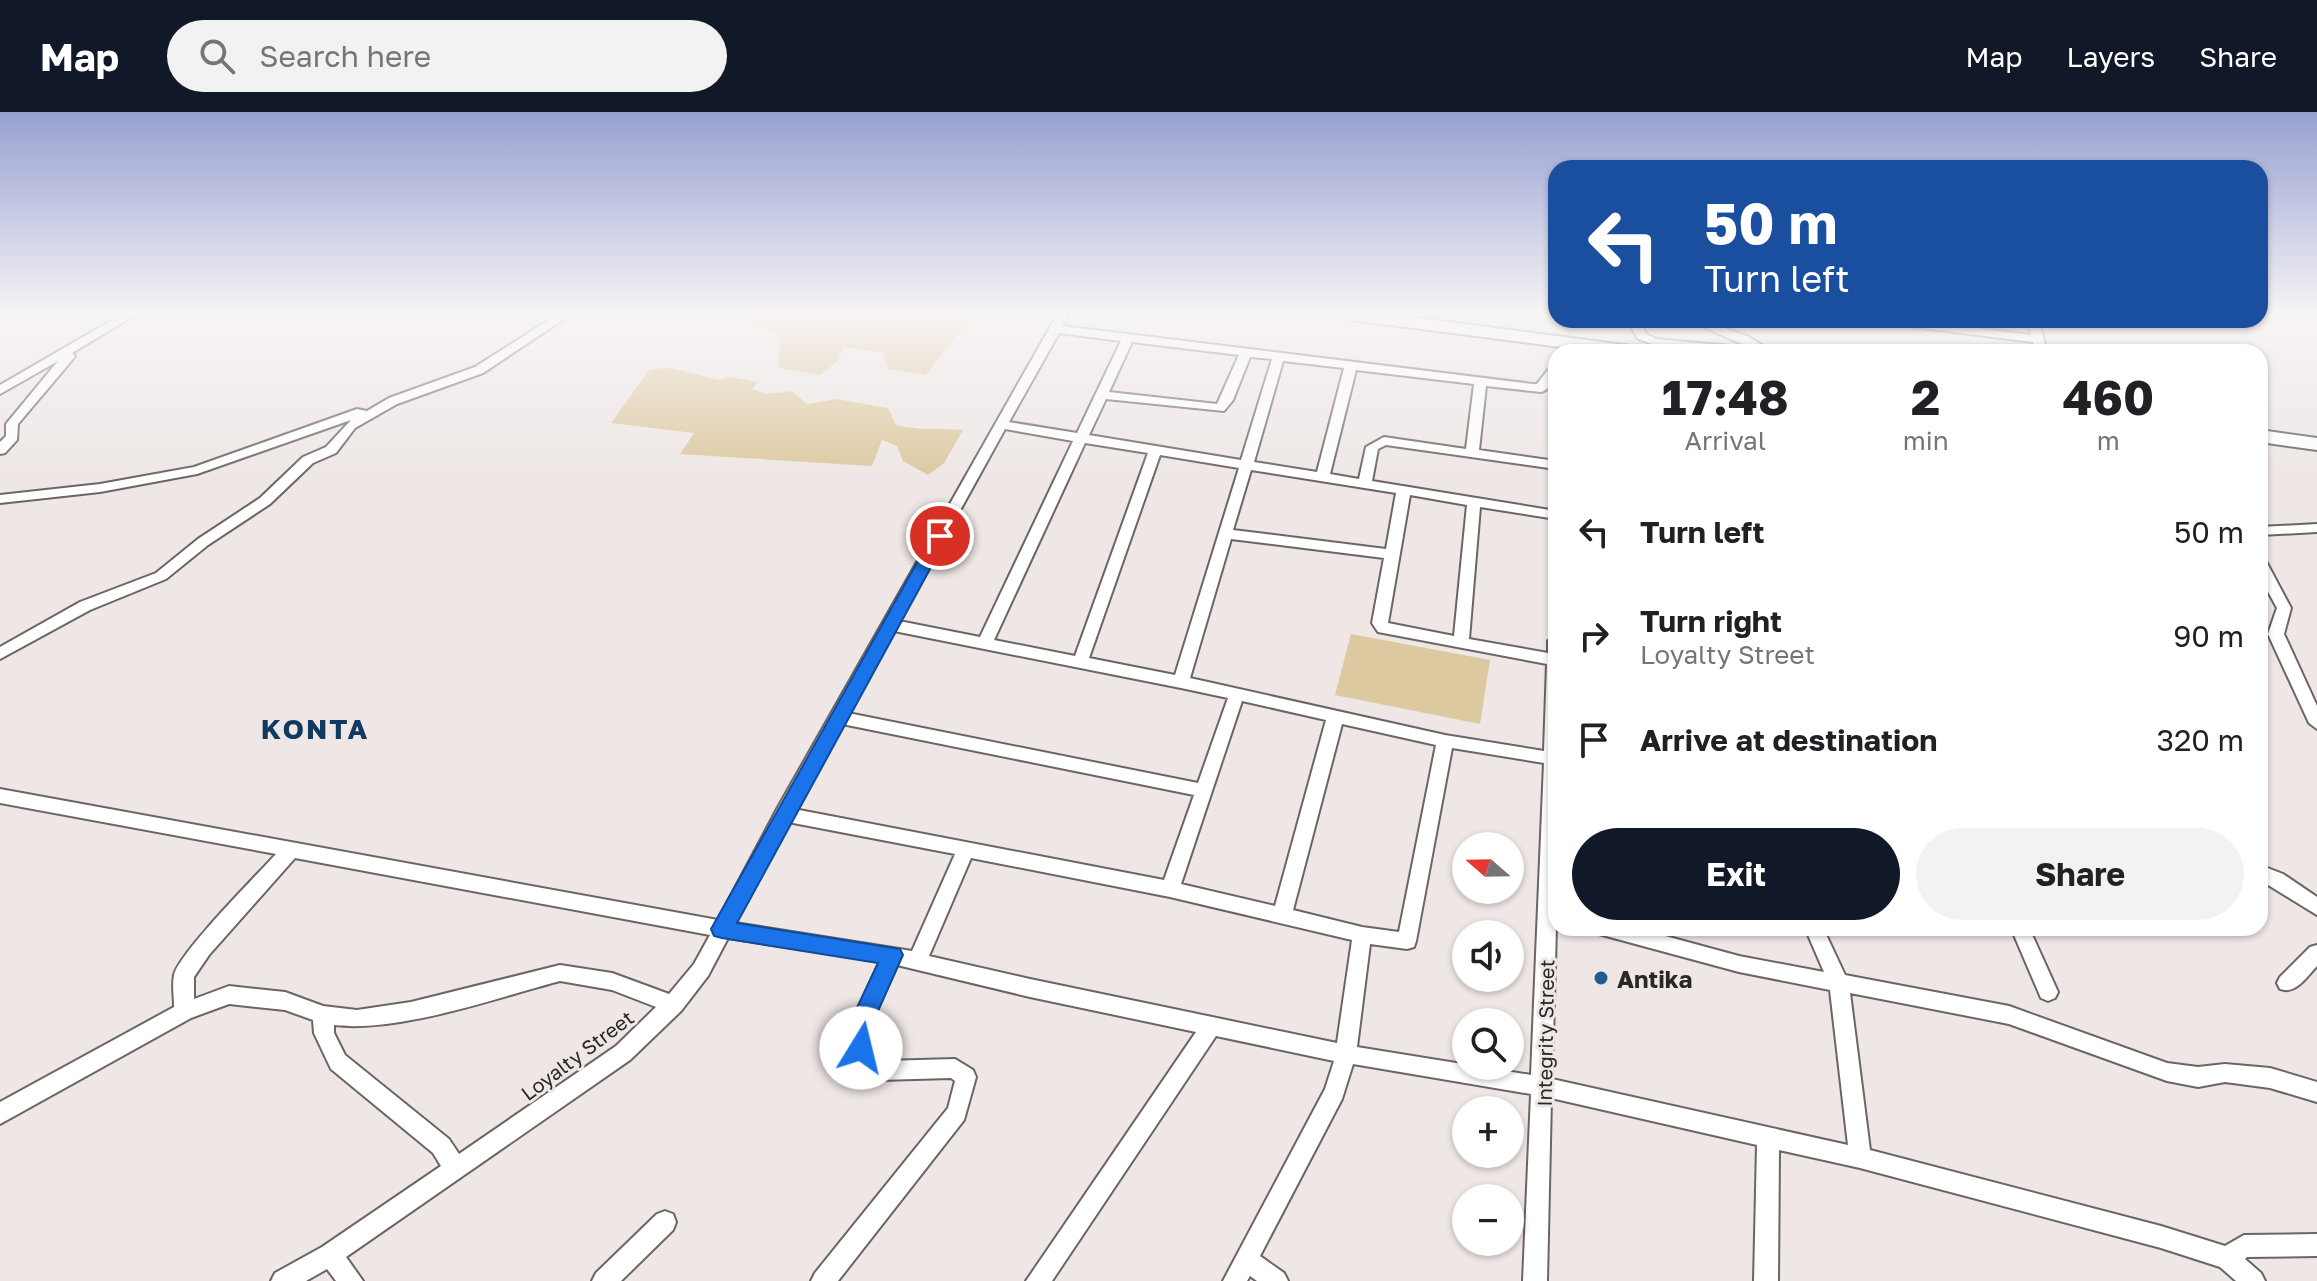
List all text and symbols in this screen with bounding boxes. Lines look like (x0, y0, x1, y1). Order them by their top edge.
search box (167, 20, 727, 92)
text: Map (40, 34, 119, 79)
icon: search (195, 34, 239, 78)
text: Search here (259, 38, 431, 74)
text: Map (1965, 40, 2023, 73)
text: Layers (2067, 40, 2155, 73)
text: Share (2199, 40, 2277, 73)
text: 50 m (1704, 189, 1838, 256)
icon: left (1572, 192, 1676, 296)
text: Turn left (1704, 257, 1850, 300)
text: 17:48 (1662, 368, 1789, 426)
text: 2 (1911, 368, 1940, 426)
text: 460 (2062, 368, 2154, 426)
text: Arrival (1685, 425, 1766, 456)
text: min (1903, 425, 1949, 456)
text: m (2097, 425, 2120, 456)
pin (906, 502, 974, 570)
icon: left (1572, 510, 1616, 554)
icon: arrive (918, 514, 962, 558)
text: Turn left (1640, 514, 1765, 550)
text: 50 m (2174, 514, 2244, 550)
text: Turn right (1640, 603, 1782, 639)
icon: right (1572, 614, 1616, 658)
text: 90 m (2173, 618, 2244, 654)
text: Loyalty Street (1640, 639, 1815, 670)
district label: KONTA (261, 712, 369, 745)
icon: arrive (1572, 718, 1616, 762)
text: Arrive at destination (1640, 722, 1937, 758)
text: 320 m (2156, 722, 2244, 758)
button: Exit (1572, 828, 1900, 920)
button: Share (1916, 828, 2244, 920)
north arrow (1452, 832, 1524, 904)
map controls (1452, 832, 1524, 1256)
button: sound (1452, 920, 1524, 992)
street label: Integrity Street (1532, 959, 1558, 1107)
place label: Antika (1617, 964, 1692, 993)
marker: Antika (1592, 969, 1610, 987)
street label: Loyalty Street (516, 1005, 638, 1105)
position arrow (819, 1006, 903, 1090)
button: search (1452, 1008, 1524, 1080)
button: + (1452, 1096, 1524, 1168)
button: − (1452, 1184, 1524, 1256)

